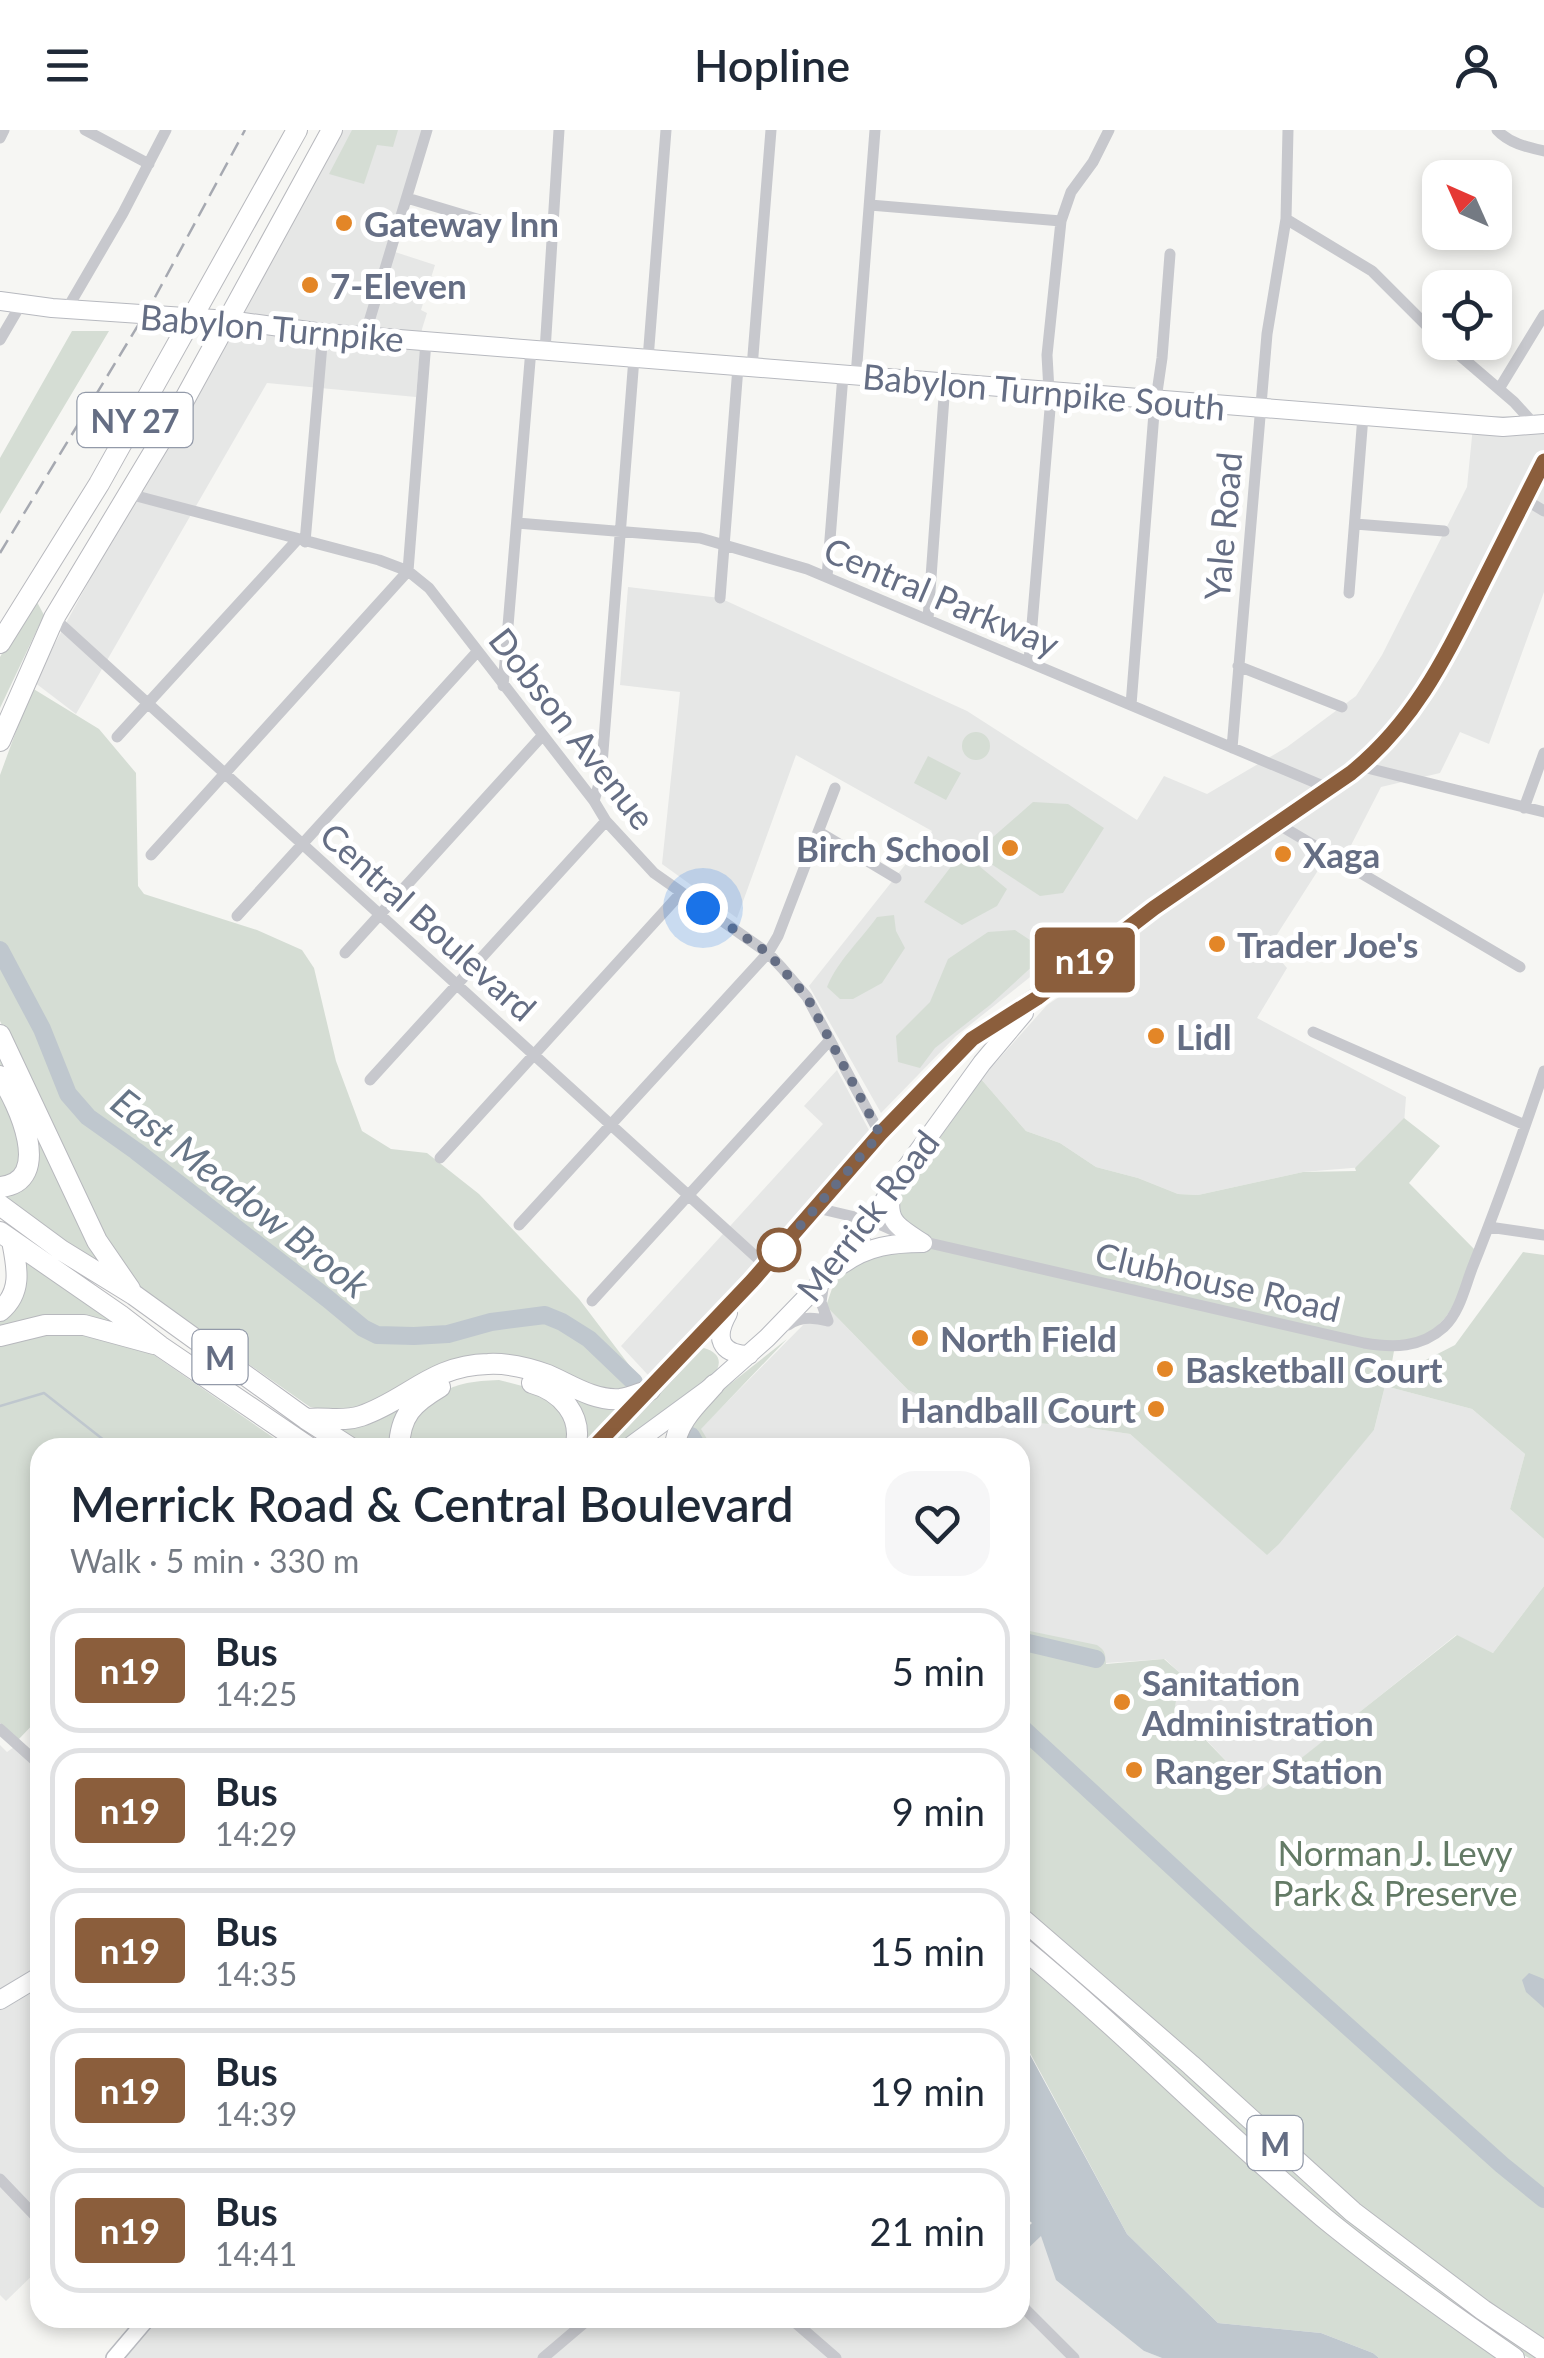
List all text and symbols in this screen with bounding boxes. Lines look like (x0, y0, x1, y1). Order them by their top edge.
icon: menu (40, 38, 95, 93)
text: Hopline (694, 38, 850, 92)
icon: person (1449, 38, 1504, 93)
north arrow (1422, 160, 1512, 250)
map controls (1422, 160, 1512, 360)
place label: Gateway Inn (364, 202, 559, 244)
marker: Gateway Inn (333, 212, 355, 234)
place label: 7-Eleven (330, 264, 467, 306)
button: locate (1422, 270, 1512, 360)
marker: 7-Eleven (299, 274, 321, 296)
street label: Babylon Turnpike (138, 295, 406, 359)
street label: Babylon Turnpike South (861, 354, 1227, 428)
road number: NY 27 (78, 393, 192, 447)
street label: Yale Road (1195, 450, 1249, 602)
street label: Central Parkway (818, 528, 1066, 664)
street label: Dobson Avenue (481, 619, 665, 837)
street label: Central Boulevard (313, 813, 545, 1029)
place label: Birch School (796, 827, 990, 869)
place label: Xaga (1303, 833, 1380, 875)
marker: Birch School (999, 837, 1021, 859)
marker: Xaga (1272, 843, 1294, 865)
your location (678, 883, 728, 933)
place label: Trader Joe's (1237, 923, 1418, 965)
line badge: n19 (1028, 928, 1142, 992)
marker: Trader Joe's (1206, 933, 1228, 955)
text: n19 (1055, 939, 1115, 981)
place label: Lidl (1176, 1015, 1232, 1057)
marker: Lidl (1145, 1025, 1167, 1047)
water label: East Meadow Brook (103, 1077, 380, 1307)
street label: Merrick Road (787, 1121, 947, 1309)
unlabelled marker (758, 1229, 800, 1271)
street label: Clubhouse Road (1092, 1232, 1344, 1330)
place label: North Field (940, 1317, 1117, 1359)
marker: North Field (909, 1327, 931, 1349)
road number: M (192, 1330, 248, 1384)
place label: Basketball Court (1185, 1348, 1442, 1390)
marker: Basketball Court (1154, 1358, 1176, 1380)
place label: Handball Court (900, 1388, 1136, 1430)
marker: Handball Court (1145, 1398, 1167, 1420)
button: heart (885, 1471, 990, 1576)
text: Merrick Road & Central Boulevard (70, 1475, 794, 1532)
text: Walk · 5 min · 330 m (70, 1541, 359, 1580)
text: Bus (215, 1628, 278, 1674)
text: 5 min (892, 1648, 985, 1694)
text: n19 (100, 1649, 160, 1691)
place label: Sanitation Administration (1141, 1661, 1374, 1743)
text: 14:25 (215, 1674, 297, 1713)
marker: Sanitation Administration (1111, 1691, 1133, 1713)
place label: Ranger Station (1154, 1749, 1383, 1791)
marker: Ranger Station (1123, 1759, 1145, 1781)
text: Bus (215, 1768, 278, 1814)
text: 9 min (892, 1788, 985, 1834)
text: n19 (100, 1789, 160, 1831)
text: 14:29 (215, 1814, 297, 1853)
park label: Norman J. Levy Park & Preserve (1273, 1831, 1517, 1913)
text: Bus (215, 1908, 278, 1954)
text: 15 min (870, 1928, 985, 1974)
text: n19 (100, 1929, 160, 1971)
text: 14:35 (215, 1954, 297, 1993)
text: Bus (215, 2048, 278, 2094)
text: 19 min (870, 2068, 985, 2114)
text: n19 (100, 2069, 160, 2111)
text: 14:39 (215, 2094, 297, 2133)
road number: M (1248, 2116, 1302, 2170)
text: Bus (215, 2188, 278, 2234)
text: 21 min (870, 2208, 985, 2254)
text: n19 (100, 2209, 160, 2251)
text: 14:41 (215, 2234, 297, 2273)

